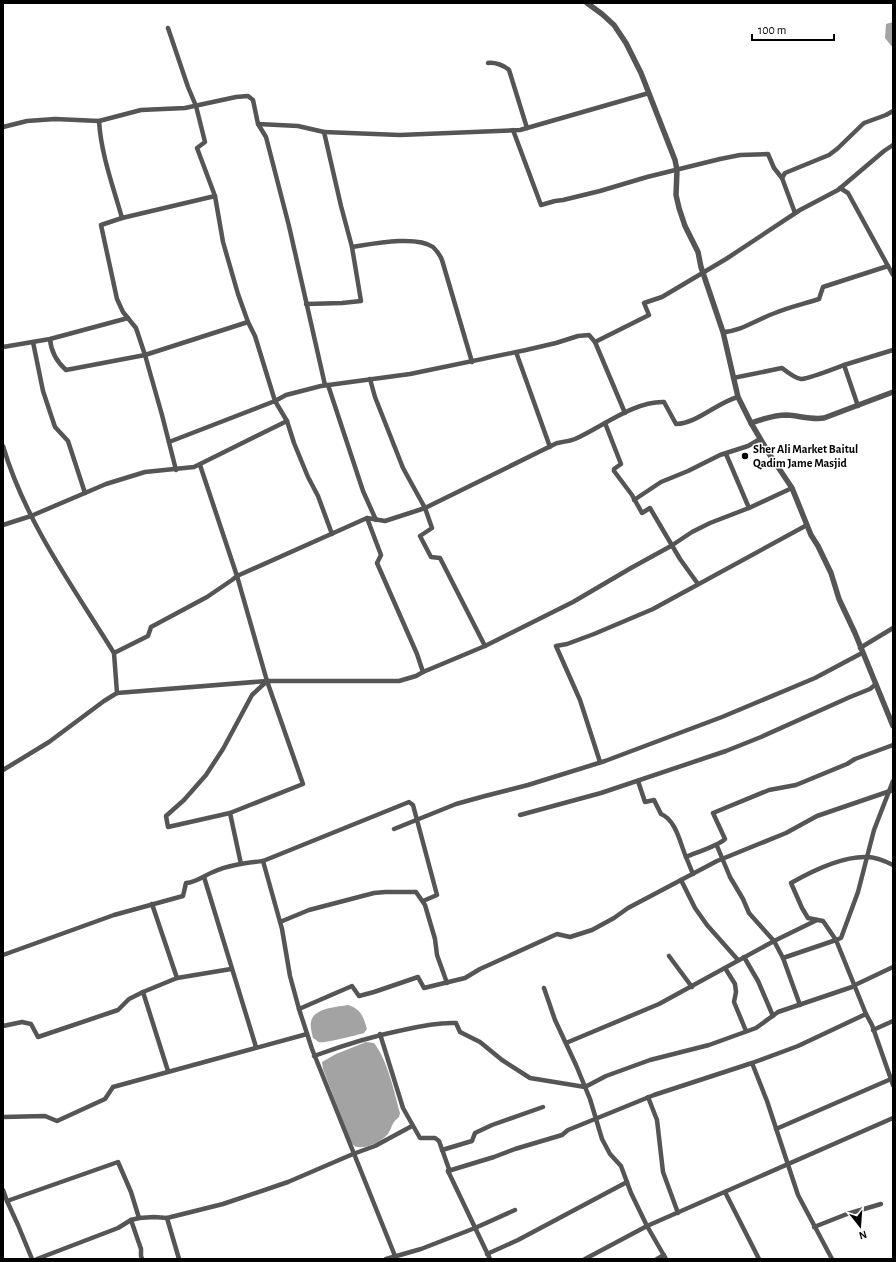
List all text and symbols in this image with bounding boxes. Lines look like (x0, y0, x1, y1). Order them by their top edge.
scale bar (752, 16, 834, 42)
text: 100 m (758, 24, 786, 36)
place label: Sher Ali Market Baitul Qadim Jame Masjid (753, 443, 858, 470)
marker: Sher Ali Market Baitul Qadim Jame Masjid (740, 451, 750, 461)
north arrow (840, 1206, 880, 1246)
text: N (858, 1229, 868, 1241)

